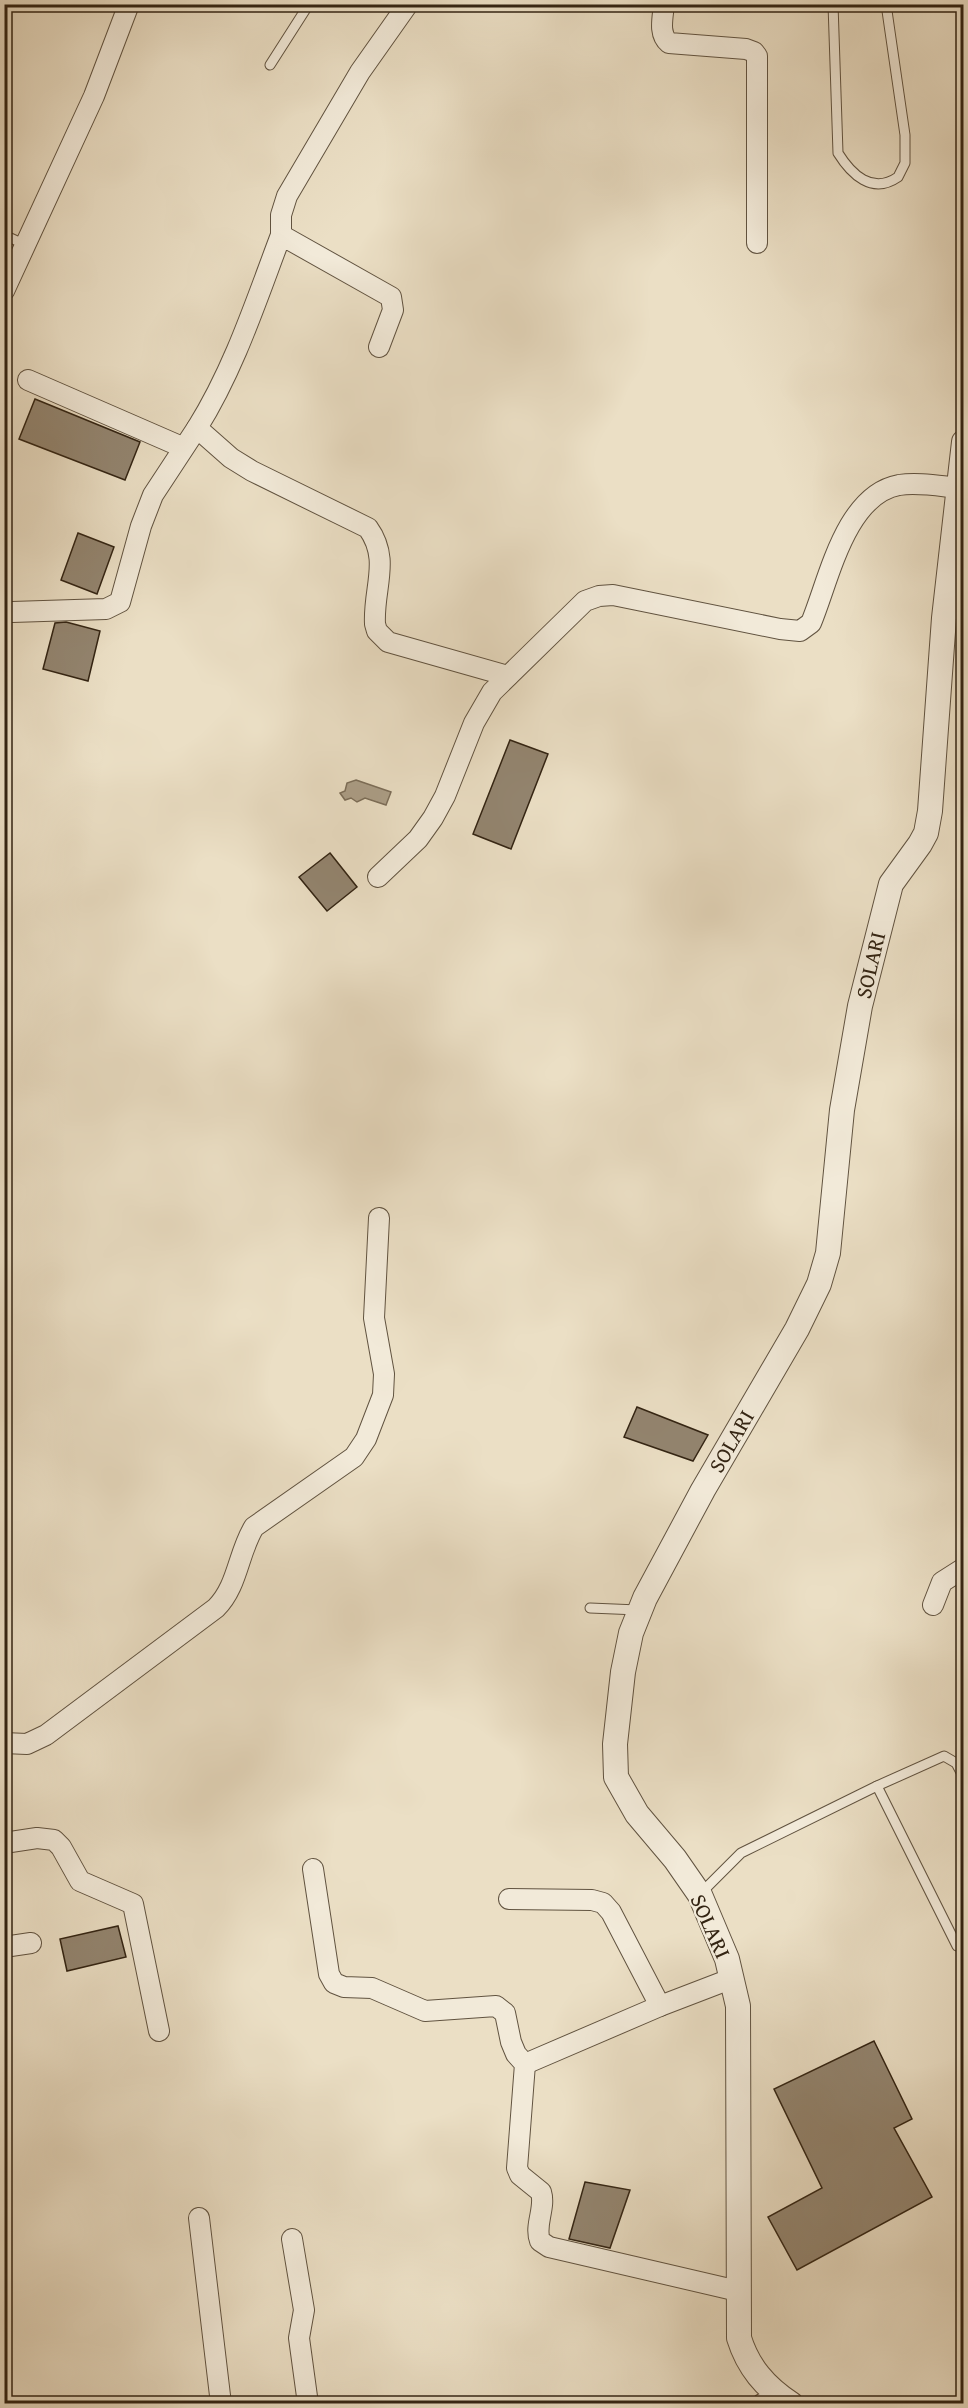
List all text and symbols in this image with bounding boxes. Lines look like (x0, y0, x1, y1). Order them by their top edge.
street label: SOLARI (847, 928, 893, 1002)
street label: SOLARI (700, 1404, 762, 1478)
street label: SOLARI (683, 1889, 739, 1963)

